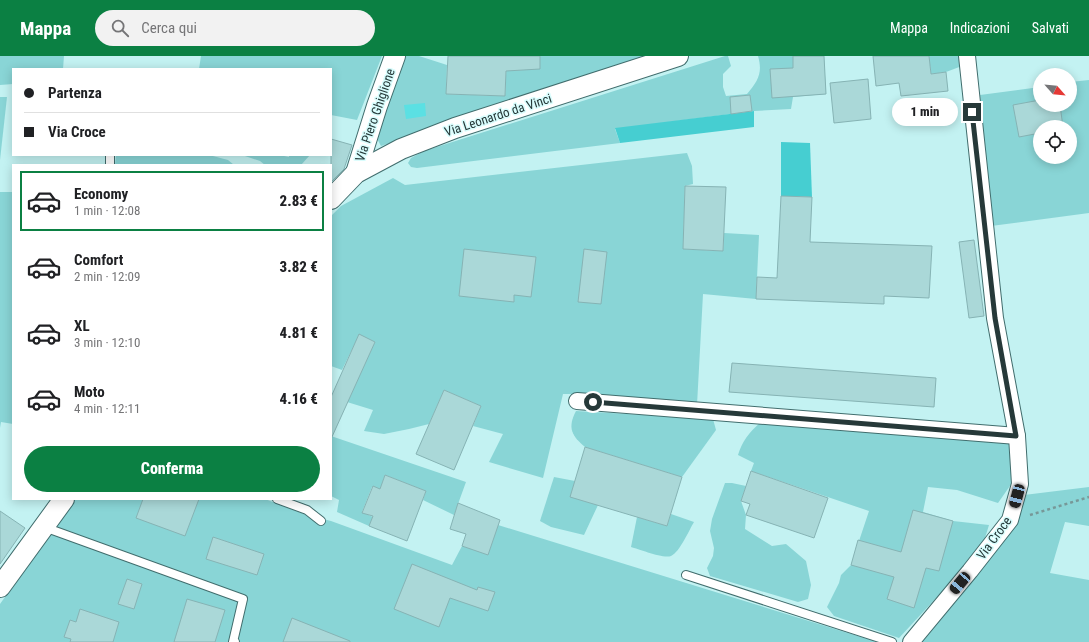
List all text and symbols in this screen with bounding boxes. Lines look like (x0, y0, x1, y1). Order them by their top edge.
search box (95, 10, 375, 46)
text: Mappa (20, 17, 71, 40)
icon: search (109, 17, 131, 39)
text: Cerca qui (141, 19, 197, 37)
text: Mappa (890, 20, 928, 36)
text: Indicazioni (950, 20, 1010, 36)
text: Salvati (1032, 20, 1069, 36)
street label: Via Piero Ghiglione (352, 67, 398, 163)
north arrow (1033, 68, 1077, 112)
map controls (1033, 68, 1077, 164)
text: Partenza (48, 84, 102, 102)
street label: Via Leonardo da Vinci (443, 91, 554, 139)
callout: 1 min (892, 98, 958, 126)
route end (963, 103, 981, 121)
text: 1 min (911, 104, 939, 119)
button: locate (1033, 120, 1077, 164)
text: Via Croce (48, 123, 106, 141)
icon: car (26, 183, 62, 219)
text: Economy (74, 185, 128, 203)
text: 2.83 € (280, 192, 318, 210)
text: 1 min · 12:08 (74, 203, 140, 218)
icon: car (26, 249, 62, 285)
text: Comfort (74, 251, 123, 269)
text: 3.82 € (280, 258, 318, 276)
text: 2 min · 12:09 (74, 269, 140, 284)
icon: car (26, 315, 62, 351)
text: XL (74, 317, 90, 335)
text: 4.81 € (280, 324, 318, 342)
text: 3 min · 12:10 (74, 335, 140, 350)
icon: car (26, 381, 62, 417)
text: Moto (74, 383, 105, 401)
text: 4.16 € (280, 390, 318, 408)
route start (584, 393, 602, 411)
text: 4 min · 12:11 (74, 401, 140, 416)
button: Conferma (24, 446, 320, 492)
car (1008, 483, 1026, 509)
street label: Via Croce (973, 514, 1015, 562)
car (948, 570, 972, 596)

